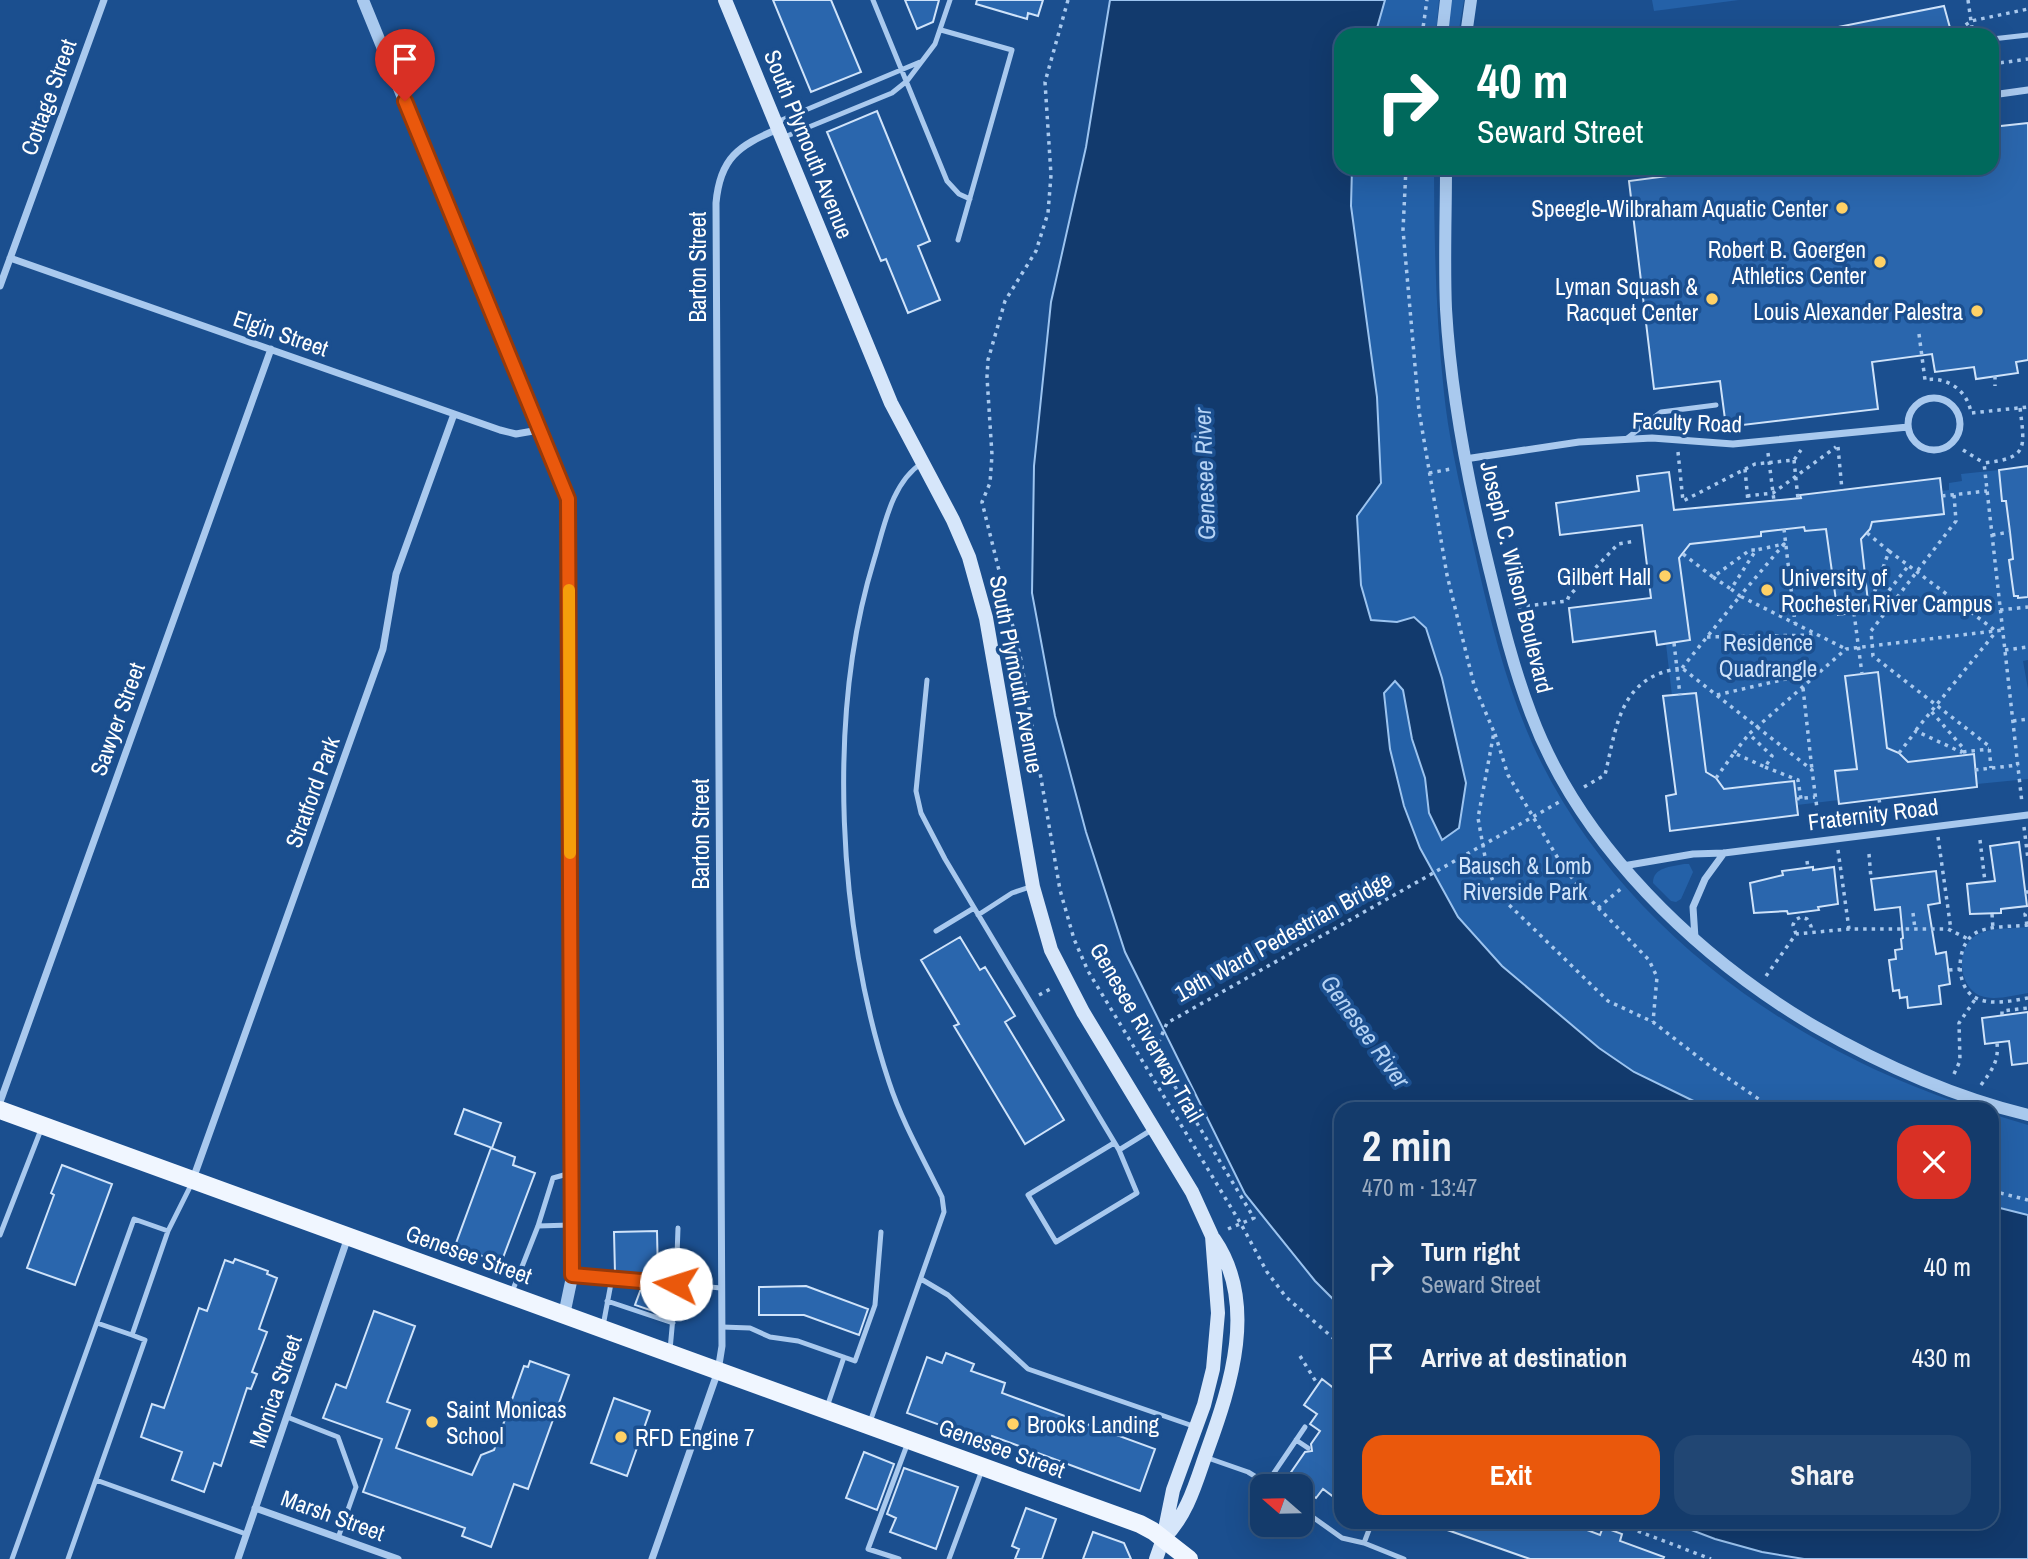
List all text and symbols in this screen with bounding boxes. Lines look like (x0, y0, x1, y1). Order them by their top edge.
pin (375, 29, 435, 101)
street label: Cottage Street (13, 35, 83, 159)
icon: arrive (386, 40, 424, 78)
street label: South Plymouth Avenue (757, 45, 861, 243)
text: 40 m (1477, 47, 1569, 113)
icon: right (1362, 56, 1453, 147)
text: Seward Street (1477, 110, 1643, 153)
place label: Speegle-Wilbraham Aquatic Center (1531, 193, 1829, 224)
marker: Speegle-Wilbraham Aquatic Center (1834, 200, 1850, 216)
street label: Barton Street (682, 211, 713, 323)
place label: Robert B. Goergen Athletics Center (1708, 234, 1867, 291)
marker: Robert B. Goergen Athletics Center (1872, 254, 1888, 270)
place label: Lyman Squash & Racquet Center (1555, 271, 1699, 328)
marker: Lyman Squash & Racquet Center (1704, 291, 1720, 307)
place label: Louis Alexander Palestra (1753, 296, 1964, 327)
street label: Elgin Street (229, 302, 333, 364)
marker: Louis Alexander Palestra (1969, 303, 1985, 319)
street label: Faculty Road (1631, 405, 1743, 439)
water label: Genesee River (1186, 406, 1222, 541)
street label: Joseph C. Wilson Boulevard (1473, 458, 1561, 696)
place label: Gilbert Hall (1557, 561, 1651, 592)
place label: University of Rochester River Campus (1781, 562, 1993, 619)
marker: Gilbert Hall (1657, 568, 1673, 584)
street label: South Plymouth Avenue (983, 572, 1051, 776)
marker: University of Rochester River Campus (1759, 582, 1775, 598)
park label: Residence Quadrangle (1719, 627, 1817, 684)
street label: Sawyer Street (82, 658, 152, 780)
street label: Stratford Park (278, 731, 347, 852)
street label: Barton Street (685, 778, 716, 890)
street label: Fraternity Road (1806, 791, 1940, 837)
park label: Bausch & Lomb Riverside Park (1458, 850, 1592, 907)
street label: 19th Ward Pedestrian Bridge (1169, 863, 1397, 1009)
street label: Genesee Riverway Trail (1083, 937, 1211, 1127)
water label: Genesee River (1314, 968, 1419, 1095)
text: 2 min (1362, 1118, 1452, 1174)
button: close (1897, 1125, 1971, 1199)
text: 470 m · 13:47 (1362, 1172, 1477, 1203)
street label: Genesee Street (402, 1217, 536, 1291)
text: Turn right (1421, 1234, 1520, 1269)
position arrow (639, 1247, 713, 1321)
icon: right (1362, 1248, 1400, 1286)
text: 40 m (1924, 1249, 1971, 1284)
text: Seward Street (1421, 1269, 1541, 1300)
street label: Monica Street (241, 1330, 309, 1452)
icon: arrive (1362, 1339, 1400, 1377)
text: Arrive at destination (1421, 1340, 1627, 1375)
text: 430 m (1912, 1340, 1971, 1375)
place label: Saint Monicas School (446, 1394, 567, 1451)
place label: Brooks Landing (1027, 1409, 1160, 1440)
street label: Genesee Street (935, 1411, 1069, 1485)
marker: Saint Monicas School (424, 1414, 440, 1430)
marker: Brooks Landing (1005, 1416, 1021, 1432)
place label: RFD Engine 7 (635, 1422, 755, 1453)
marker: RFD Engine 7 (613, 1429, 629, 1445)
button: Exit (1362, 1435, 1660, 1515)
button: Share (1674, 1435, 1971, 1515)
north arrow (1250, 1474, 1312, 1536)
map controls (1250, 1474, 1313, 1537)
street label: Marsh Street (277, 1482, 389, 1548)

